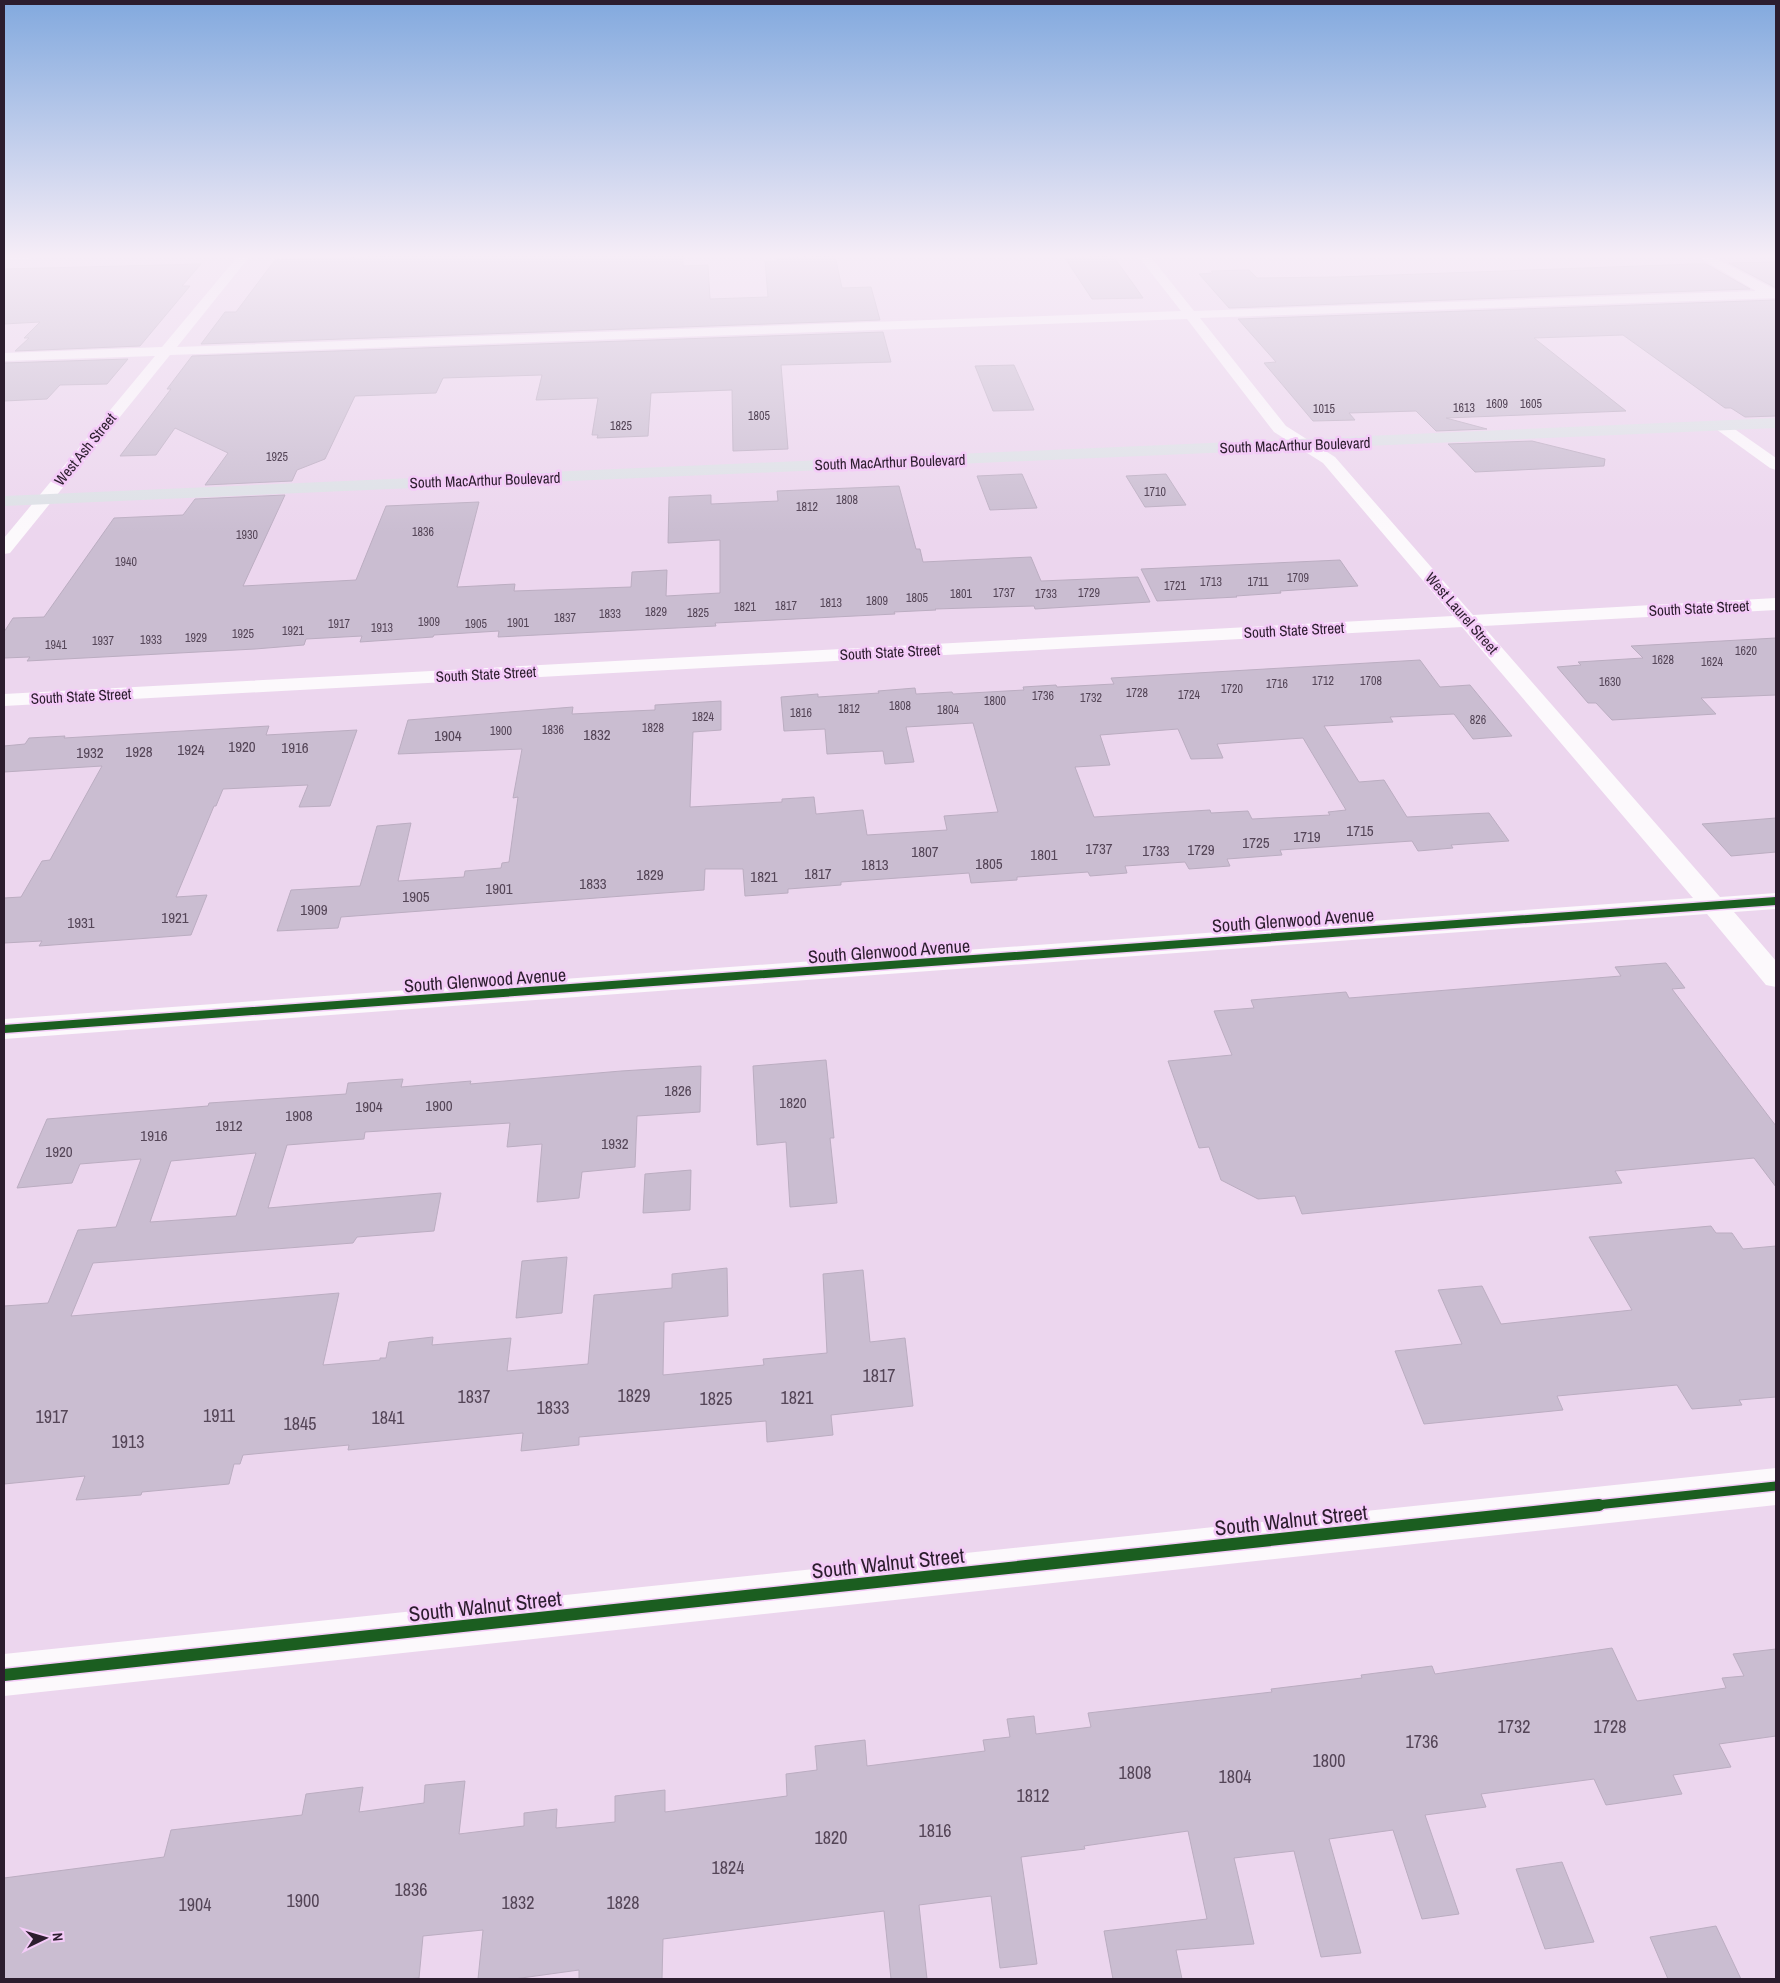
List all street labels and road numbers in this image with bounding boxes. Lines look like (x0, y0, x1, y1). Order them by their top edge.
street label: West Ash Street (49, 408, 121, 490)
street label: South MacArthur Boulevard (1219, 432, 1371, 458)
street label: South MacArthur Boulevard (814, 449, 966, 475)
street label: South MacArthur Boulevard (409, 467, 561, 493)
street label: West Laurel Street (1421, 568, 1504, 659)
street label: South State Street (1648, 595, 1750, 621)
street label: South State Street (1243, 617, 1345, 643)
street label: South State Street (839, 639, 941, 665)
street label: South State Street (435, 661, 537, 687)
street label: South State Street (30, 683, 132, 709)
street label: South Glenwood Avenue (1211, 902, 1375, 938)
street label: South Glenwood Avenue (807, 933, 971, 969)
street label: South Glenwood Avenue (403, 962, 567, 998)
street label: South Walnut Street (1213, 1498, 1369, 1542)
street label: South Walnut Street (810, 1541, 966, 1585)
street label: South Walnut Street (407, 1584, 563, 1628)

